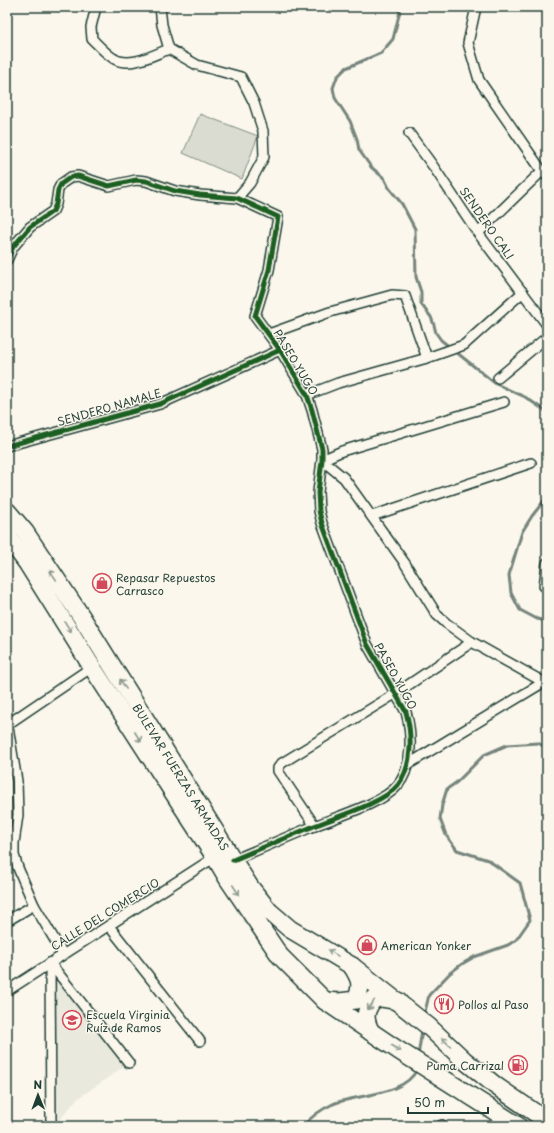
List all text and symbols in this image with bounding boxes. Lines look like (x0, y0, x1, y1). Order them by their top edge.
street label: SENDERO CALI (456, 183, 518, 263)
street label: PASEO YUGO (270, 326, 322, 398)
street label: SENDERO NAMALE (55, 384, 163, 430)
one-way arrow (49, 569, 57, 581)
place label: Repasar Repuestos Carrasco (116, 569, 215, 599)
shop icon: Repasar Repuestos Carrasco (91, 572, 113, 594)
one-way arrow (64, 621, 72, 633)
street label: PASEO YUGO (371, 640, 421, 713)
one-way arrow (119, 678, 127, 690)
street label: BULEVAR FUERZAS ARMADAS (129, 700, 233, 854)
one-way arrow (133, 731, 142, 742)
street label: CALLE DEL COMERCIO (47, 874, 163, 954)
one-way arrow (232, 885, 240, 896)
shop icon: American Yonker (356, 934, 378, 956)
place label: American Yonker (381, 937, 472, 954)
one-way arrow (327, 949, 339, 957)
restaurant icon: Pollos al Paso (433, 993, 455, 1015)
place label: Pollos al Paso (458, 996, 529, 1013)
one-way arrow (367, 999, 375, 1010)
place label: Escuela Virginia Ruíz de Ramos (86, 1006, 170, 1036)
school or university icon: Escuela Virginia Ruíz de Ramos (61, 1009, 83, 1031)
one-way arrow (441, 1037, 451, 1047)
one-way arrow (390, 1045, 402, 1053)
fuel station icon: Puma Carrizal (507, 1054, 529, 1076)
place label: Puma Carrizal (426, 1057, 504, 1074)
north arrow (18, 1075, 58, 1115)
text: N (33, 1076, 43, 1093)
scale bar (408, 1089, 488, 1115)
text: 50 m (414, 1093, 445, 1111)

